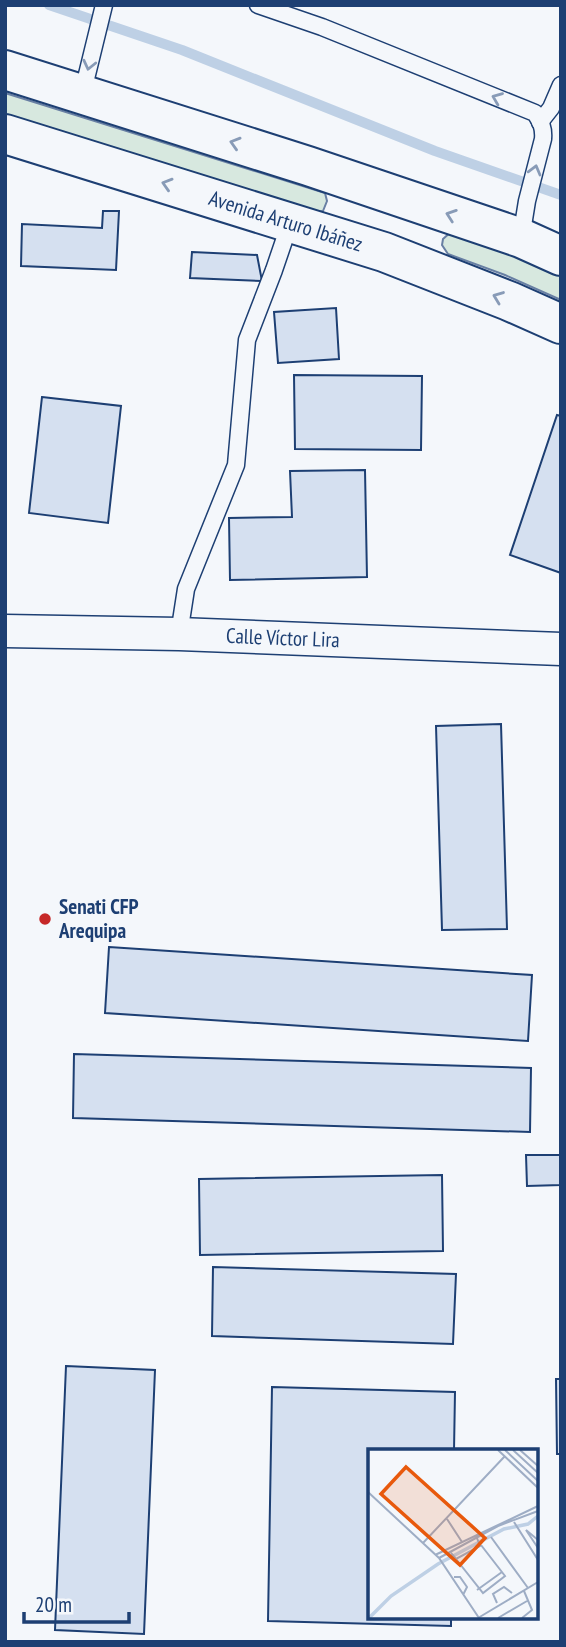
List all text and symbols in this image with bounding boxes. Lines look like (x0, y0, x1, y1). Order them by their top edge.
one-way arrow (83, 59, 97, 71)
one-way arrow (492, 93, 504, 107)
one-way arrow (230, 137, 242, 151)
one-way arrow (527, 164, 541, 176)
one-way arrow (161, 178, 174, 192)
street label: Avenida Arturo Ibáñez (206, 184, 366, 258)
one-way arrow (446, 209, 458, 223)
one-way arrow (493, 291, 505, 305)
street label: Calle Víctor Lira (226, 622, 340, 653)
place label: Senati CFP Arequipa (58, 893, 139, 944)
marker: Senati CFP Arequipa (37, 911, 53, 927)
inset map (368, 1449, 538, 1619)
scale bar (24, 1580, 130, 1624)
text: 20 m (35, 1591, 72, 1618)

